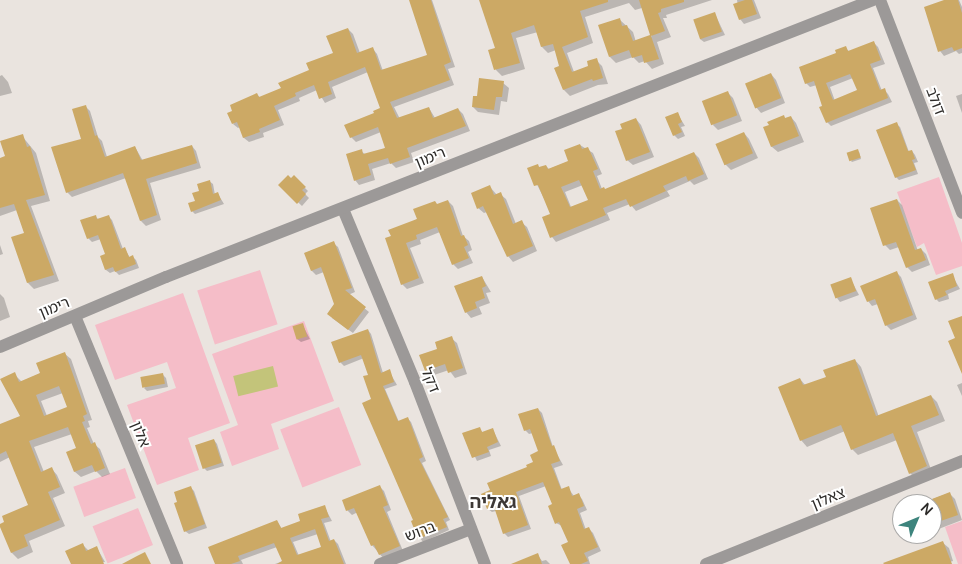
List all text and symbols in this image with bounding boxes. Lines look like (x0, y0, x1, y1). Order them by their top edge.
street label: דולב (922, 84, 950, 118)
street label: רימון (412, 143, 448, 171)
street label: רימון (36, 293, 72, 321)
street label: דקל (418, 365, 444, 395)
street label: אלון (128, 418, 154, 450)
street label: צאלון (808, 483, 848, 513)
district label: גאליה (469, 490, 517, 512)
north arrow (892, 494, 942, 544)
text: N (917, 498, 938, 519)
street label: ברוש (402, 517, 438, 545)

